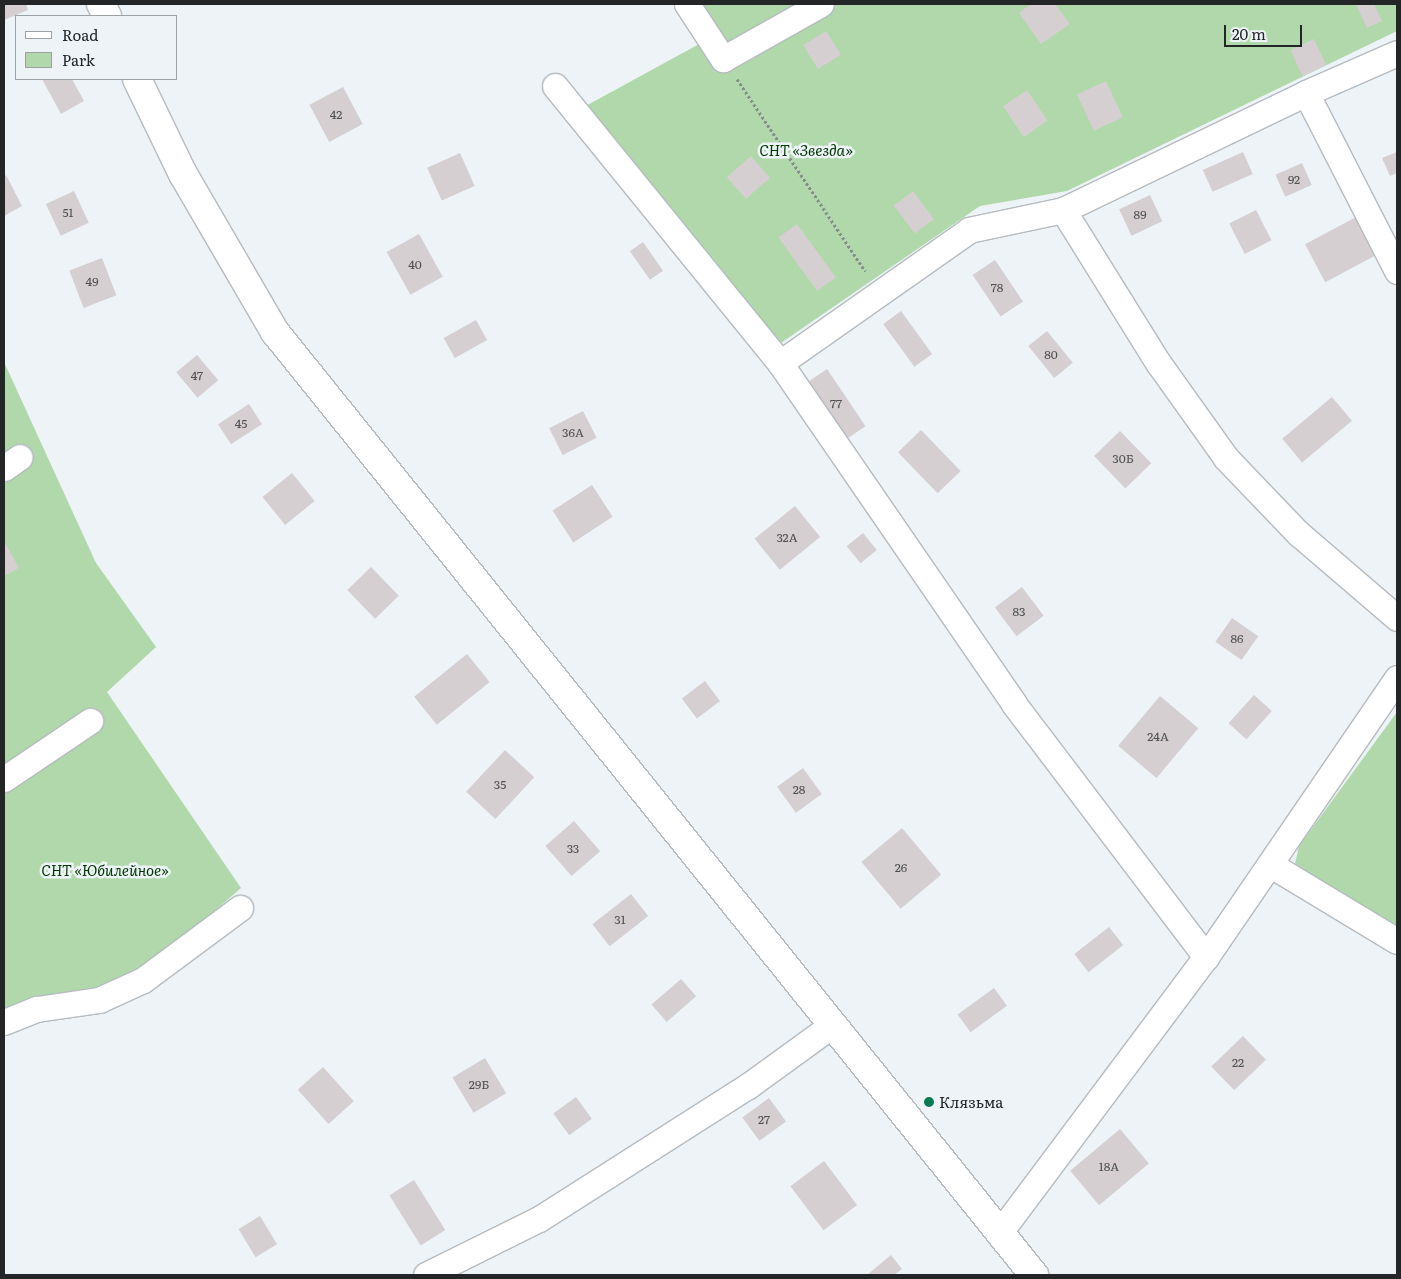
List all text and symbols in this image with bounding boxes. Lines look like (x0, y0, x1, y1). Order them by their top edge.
legend (15, 15, 178, 80)
scale bar (1226, 15, 1304, 47)
text: 20 m (1232, 22, 1266, 45)
text: Road (62, 23, 98, 46)
text: Park (62, 48, 95, 71)
house number: 42 (330, 108, 342, 122)
park label: СНТ «Звезда» (759, 141, 853, 159)
house number: 92 (1288, 173, 1300, 187)
house number: 51 (63, 206, 73, 220)
house number: 89 (1134, 208, 1146, 222)
house number: 40 (408, 258, 422, 272)
house number: 49 (86, 275, 98, 289)
house number: 78 (991, 281, 1003, 295)
house number: 80 (1044, 348, 1058, 362)
house number: 47 (191, 369, 203, 383)
house number: 77 (830, 397, 842, 411)
house number: 45 (235, 417, 247, 431)
house number: 36А (562, 426, 584, 440)
house number: 30Б (1112, 452, 1134, 466)
house number: 32А (776, 531, 798, 545)
house number: 83 (1012, 605, 1026, 619)
house number: 86 (1230, 632, 1244, 646)
house number: 24А (1147, 730, 1169, 744)
house number: 35 (494, 778, 506, 792)
house number: 28 (793, 783, 805, 797)
house number: 33 (567, 842, 579, 856)
park label: СНТ «Юбилейное» (41, 861, 169, 879)
house number: 26 (895, 861, 907, 875)
house number: 31 (614, 913, 626, 927)
house number: 22 (1232, 1056, 1244, 1070)
house number: 29Б (469, 1078, 489, 1092)
place label: Клязьма (939, 1093, 1003, 1111)
marker: Клязьма (923, 1096, 935, 1108)
house number: 27 (758, 1113, 770, 1127)
house number: 18А (1099, 1160, 1119, 1174)

